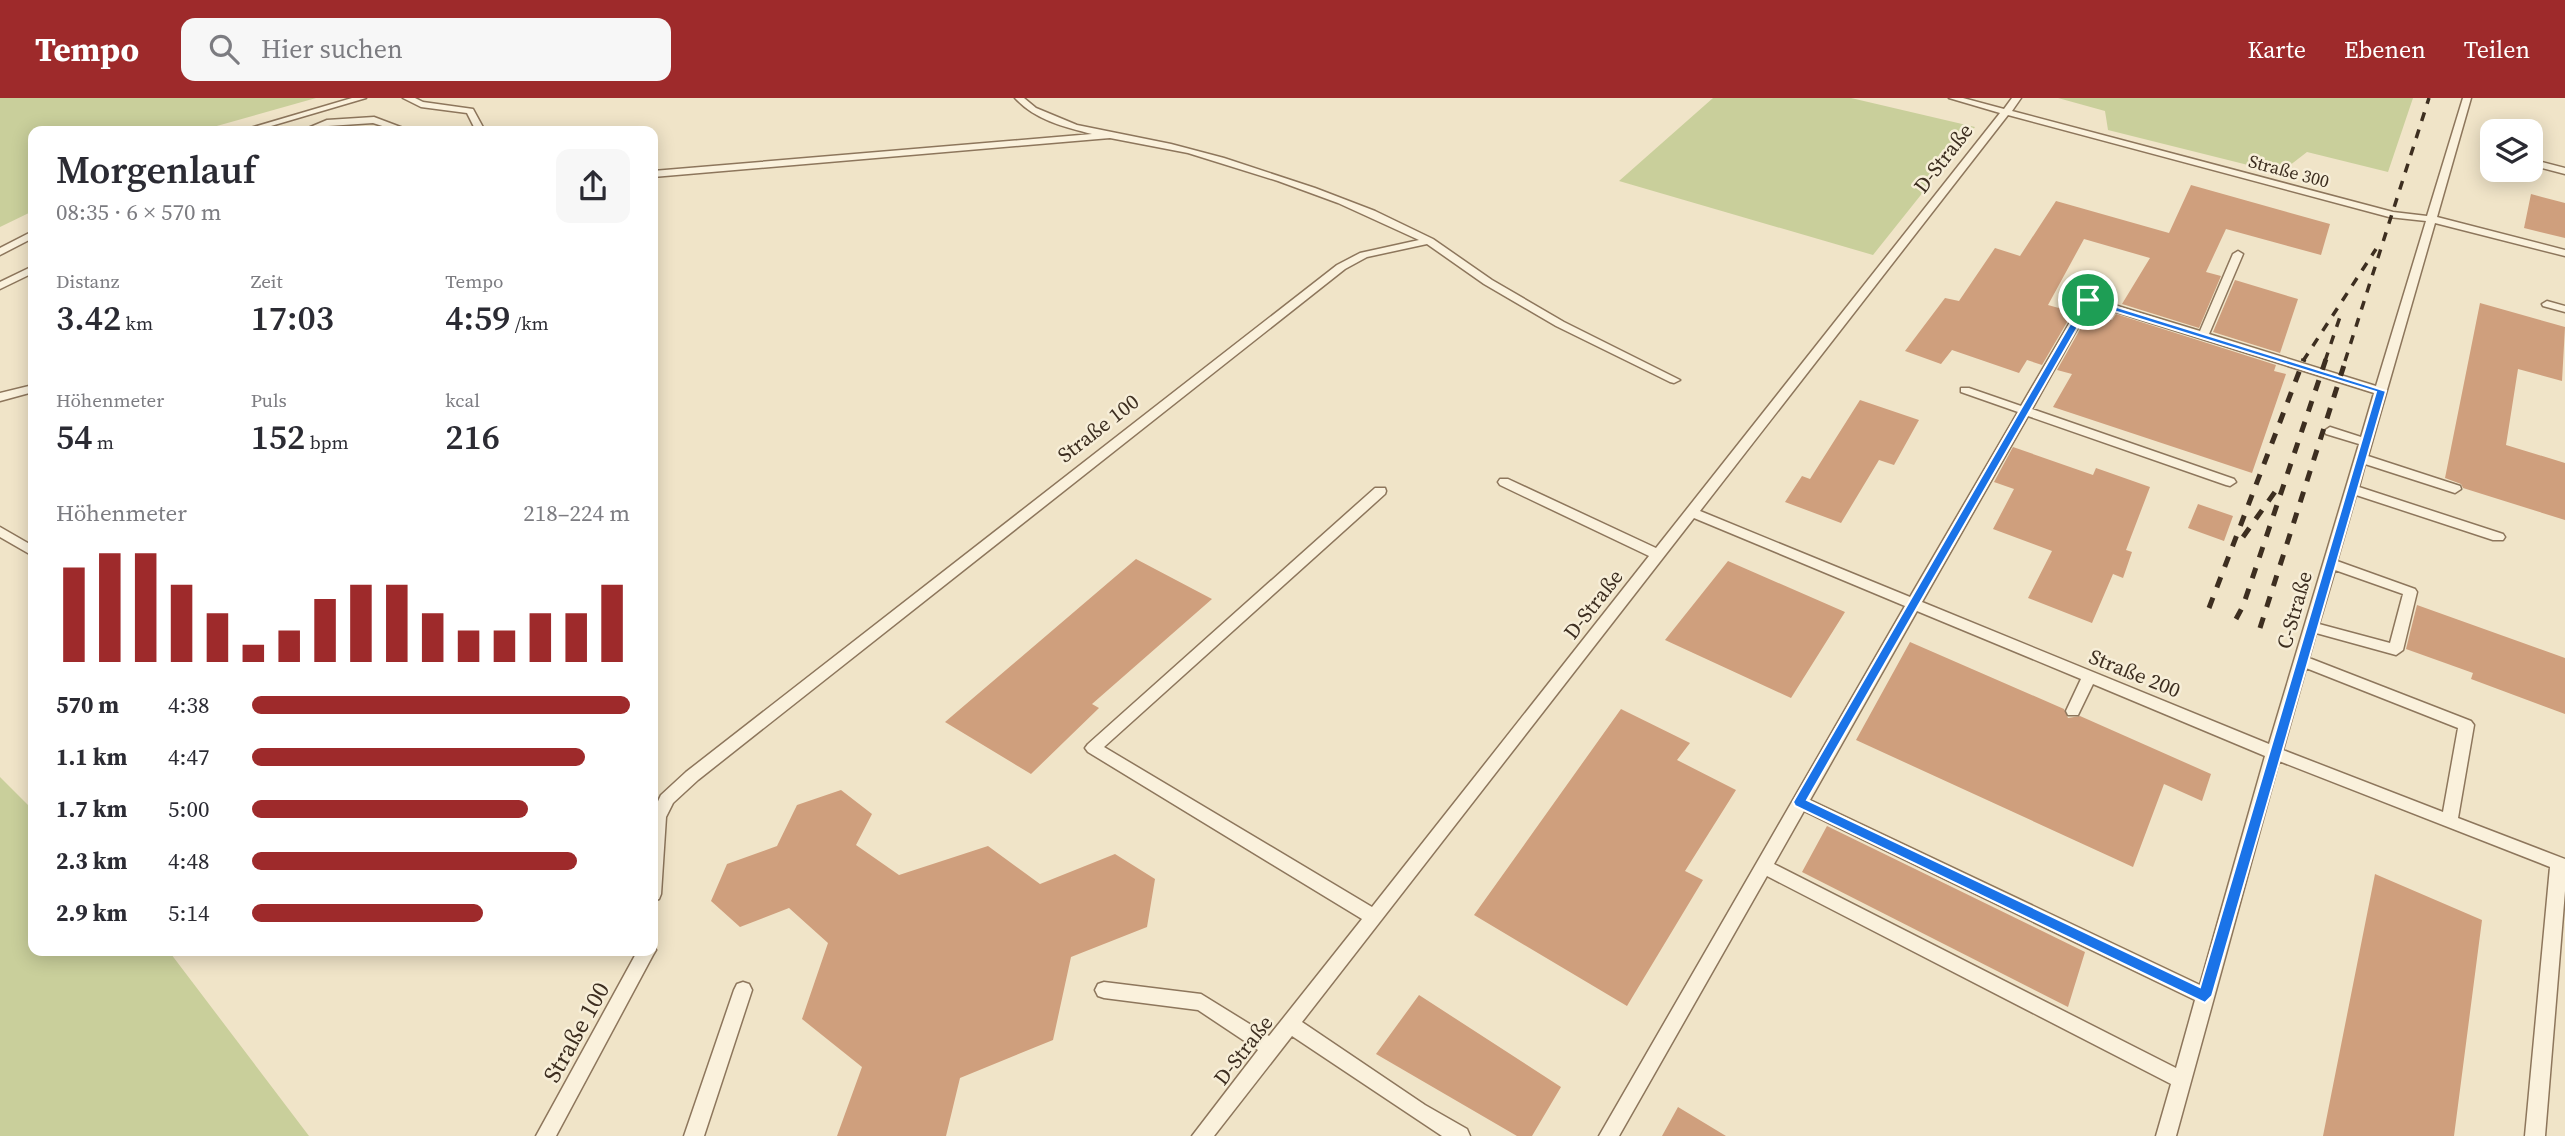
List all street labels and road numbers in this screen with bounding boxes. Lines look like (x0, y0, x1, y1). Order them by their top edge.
street label: D-Straße (1907, 117, 1979, 199)
street label: Straße 300 (2246, 148, 2332, 194)
street label: Straße 100 (1051, 387, 1145, 469)
street label: D-Straße (1557, 563, 1629, 645)
street label: C-Straße (2269, 568, 2319, 652)
street label: Straße 200 (2085, 642, 2185, 704)
street label: Straße 100 (535, 976, 617, 1088)
street label: D-Straße (1207, 1009, 1279, 1091)

